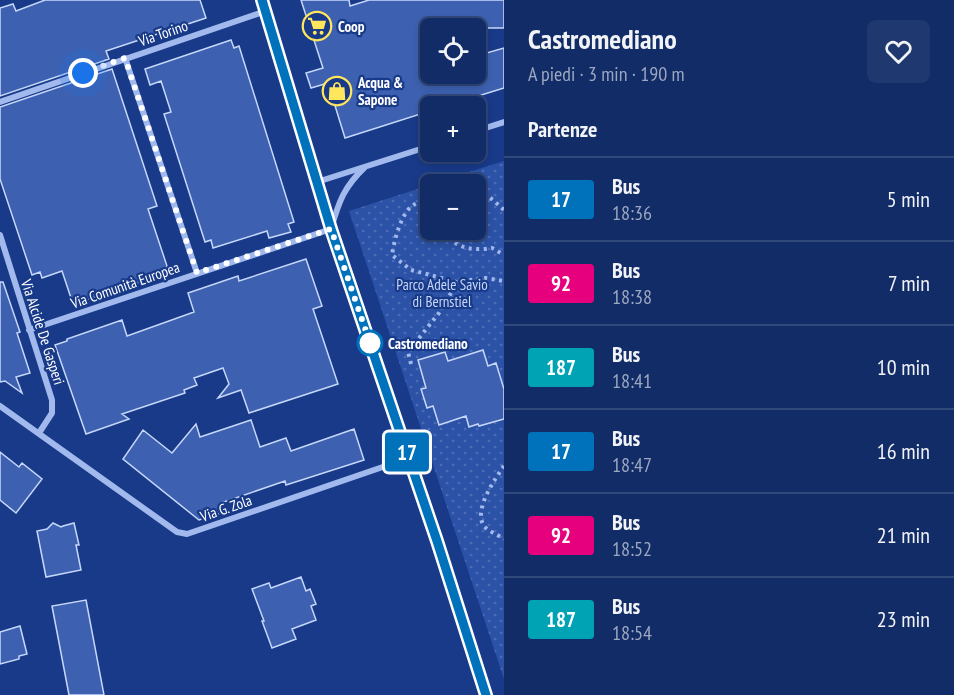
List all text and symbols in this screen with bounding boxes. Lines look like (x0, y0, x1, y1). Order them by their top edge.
supermarket icon: Coop (301, 10, 333, 42)
street label: Via Torino (135, 16, 190, 51)
place label: Coop (338, 17, 365, 36)
map controls (420, 18, 486, 240)
button: locate (420, 18, 486, 84)
text: Castromediano (528, 20, 677, 57)
button: heart (867, 20, 930, 83)
your location (68, 58, 98, 88)
text: A piedi · 3 min · 190 m (528, 61, 684, 87)
place label: Acqua & Sapone (357, 73, 403, 109)
shop icon: Acqua & Sapone (321, 75, 353, 107)
button: + (420, 96, 486, 162)
text: Partenze (528, 115, 597, 143)
text: Bus (612, 172, 640, 200)
button: − (420, 174, 486, 240)
text: 5 min (887, 185, 930, 213)
text: 17 (551, 186, 571, 213)
text: 18:36 (612, 200, 652, 226)
text: Bus (612, 256, 640, 284)
street label: Via Comunità Europea (67, 257, 182, 313)
text: 7 min (888, 269, 930, 297)
text: 92 (551, 270, 571, 297)
park label: Parco Adele Savio di Bernstiel (396, 275, 488, 311)
street label: Via Alcide De Gasperi (17, 276, 69, 387)
text: 18:38 (612, 284, 652, 310)
marker: Castromediano (357, 330, 383, 356)
place label: Castromediano (388, 334, 468, 353)
text: Bus (612, 340, 640, 368)
text: 10 min (877, 353, 930, 381)
text: 187 (546, 354, 576, 381)
text: 18:41 (612, 368, 652, 394)
text: Bus (612, 424, 640, 452)
line badge: 17 (380, 432, 434, 472)
text: 16 min (877, 437, 930, 465)
text: 17 (551, 438, 571, 465)
text: 17 (397, 439, 417, 466)
text: 18:47 (612, 452, 652, 478)
street label: Via G. Zola (197, 490, 254, 526)
text: Bus (612, 508, 640, 536)
text: 21 min (877, 521, 930, 549)
text: 92 (551, 522, 571, 549)
text: 18:52 (612, 536, 652, 562)
text: Bus (612, 592, 640, 620)
text: 23 min (877, 605, 930, 633)
text: 187 (546, 606, 576, 633)
text: 18:54 (612, 620, 652, 646)

